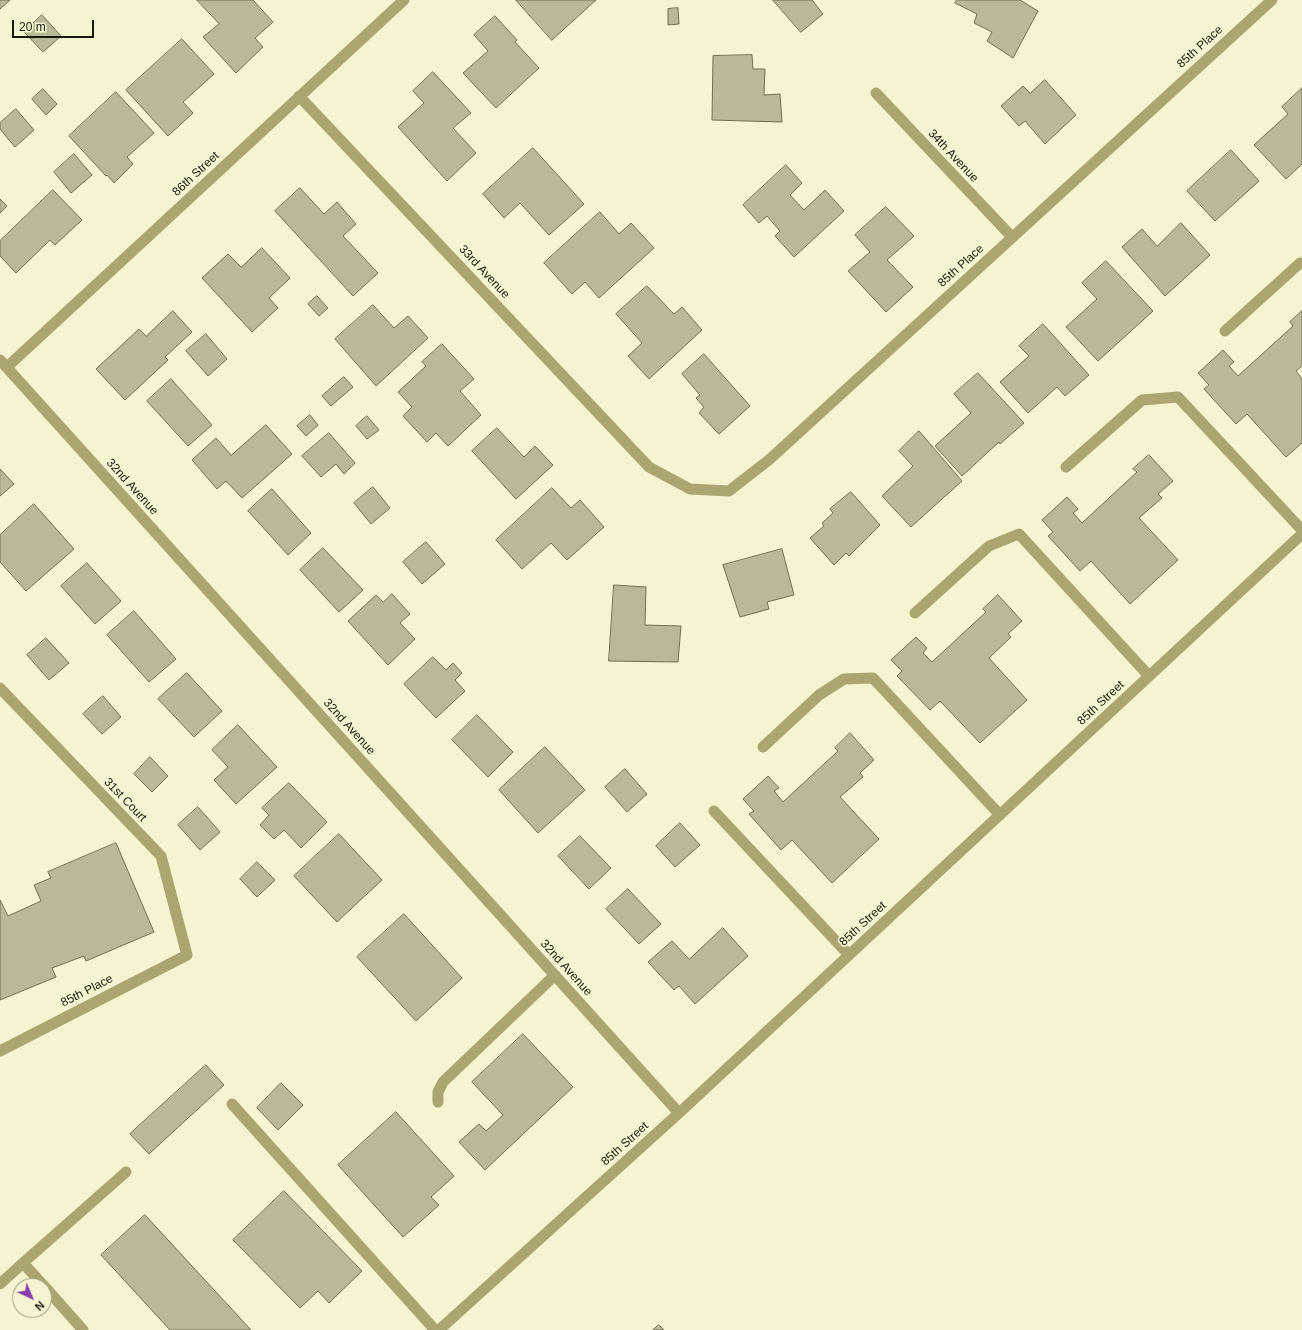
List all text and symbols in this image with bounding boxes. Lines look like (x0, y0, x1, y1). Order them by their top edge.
scale bar (14, 12, 96, 38)
text: 20 m (19, 20, 46, 34)
street label: 85th Place (1174, 23, 1226, 71)
street label: 34th Avenue (925, 127, 981, 185)
street label: 86th Street (170, 149, 222, 199)
street label: 33rd Avenue (456, 242, 512, 302)
street label: 85th Place (935, 242, 987, 290)
street label: 32nd Avenue (103, 456, 161, 518)
street label: 85th Street (1075, 678, 1127, 728)
street label: 32nd Avenue (320, 696, 378, 758)
street label: 31st Court (101, 775, 149, 825)
street label: 85th Street (837, 899, 889, 949)
street label: 32nd Avenue (537, 937, 595, 999)
street label: 85th Place (58, 972, 116, 1010)
street label: 85th Street (598, 1119, 652, 1169)
north arrow (12, 1278, 52, 1318)
text: N (33, 1299, 47, 1313)

